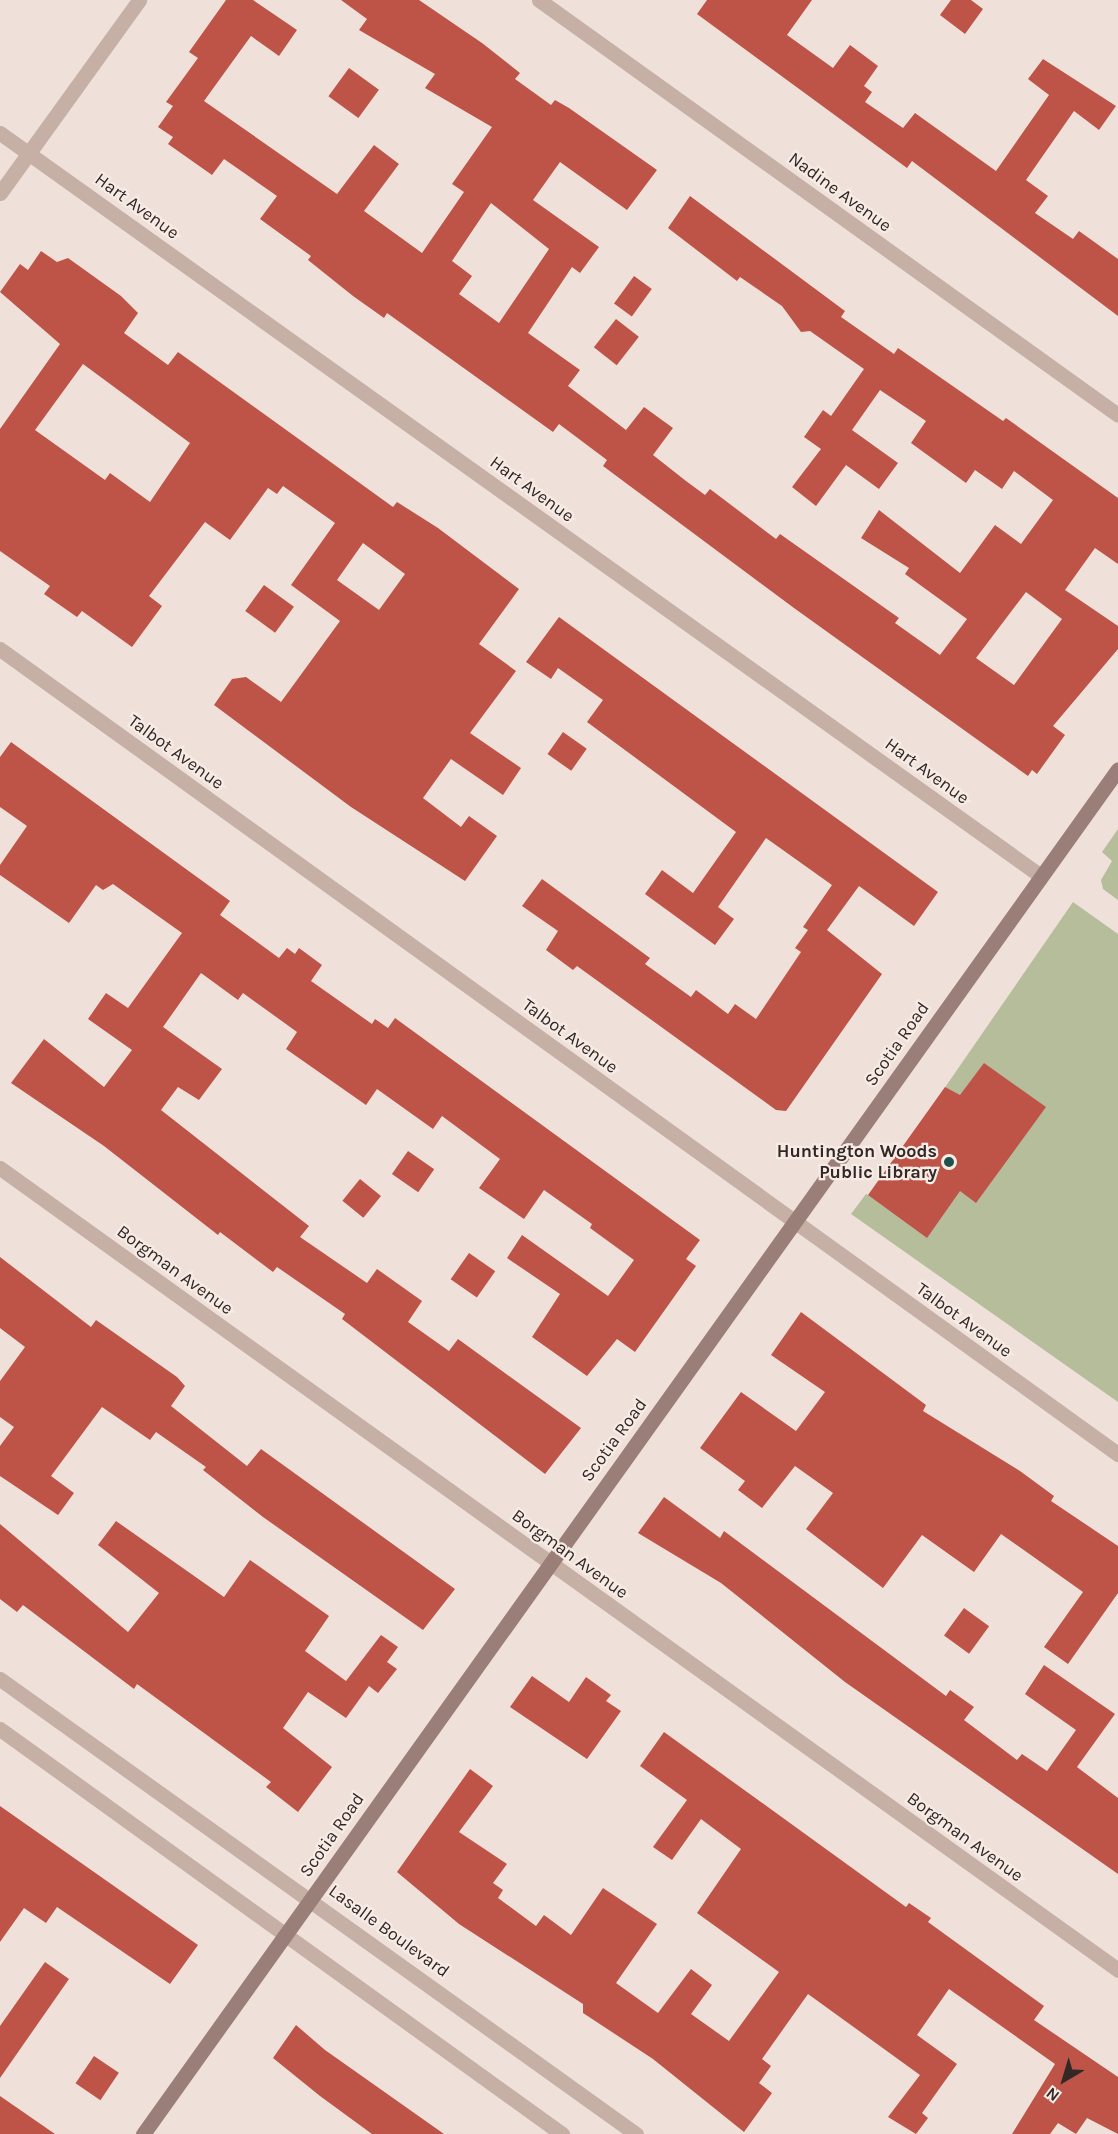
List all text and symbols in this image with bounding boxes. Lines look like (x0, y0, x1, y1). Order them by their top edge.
street label: Nadine Avenue (784, 147, 896, 237)
street label: Hart Avenue (91, 168, 183, 244)
street label: Hart Avenue (486, 451, 578, 527)
street label: Talbot Avenue (124, 710, 228, 794)
street label: Hart Avenue (881, 733, 973, 809)
street label: Talbot Avenue (518, 994, 622, 1078)
street label: Scotia Road (860, 998, 934, 1090)
place label: Huntington Woods Public Library (777, 1141, 937, 1184)
marker: Huntington Woods Public Library (942, 1155, 956, 1169)
street label: Borgman Avenue (113, 1221, 237, 1319)
street label: Talbot Avenue (912, 1278, 1016, 1362)
street label: Scotia Road (577, 1394, 651, 1486)
street label: Borgman Avenue (508, 1505, 632, 1603)
street label: Borgman Avenue (903, 1788, 1027, 1886)
street label: Scotia Road (295, 1789, 369, 1881)
street label: Lasalle Boulevard (325, 1880, 453, 1982)
north arrow (1034, 2050, 1094, 2110)
text: N (1042, 2084, 1063, 2106)

